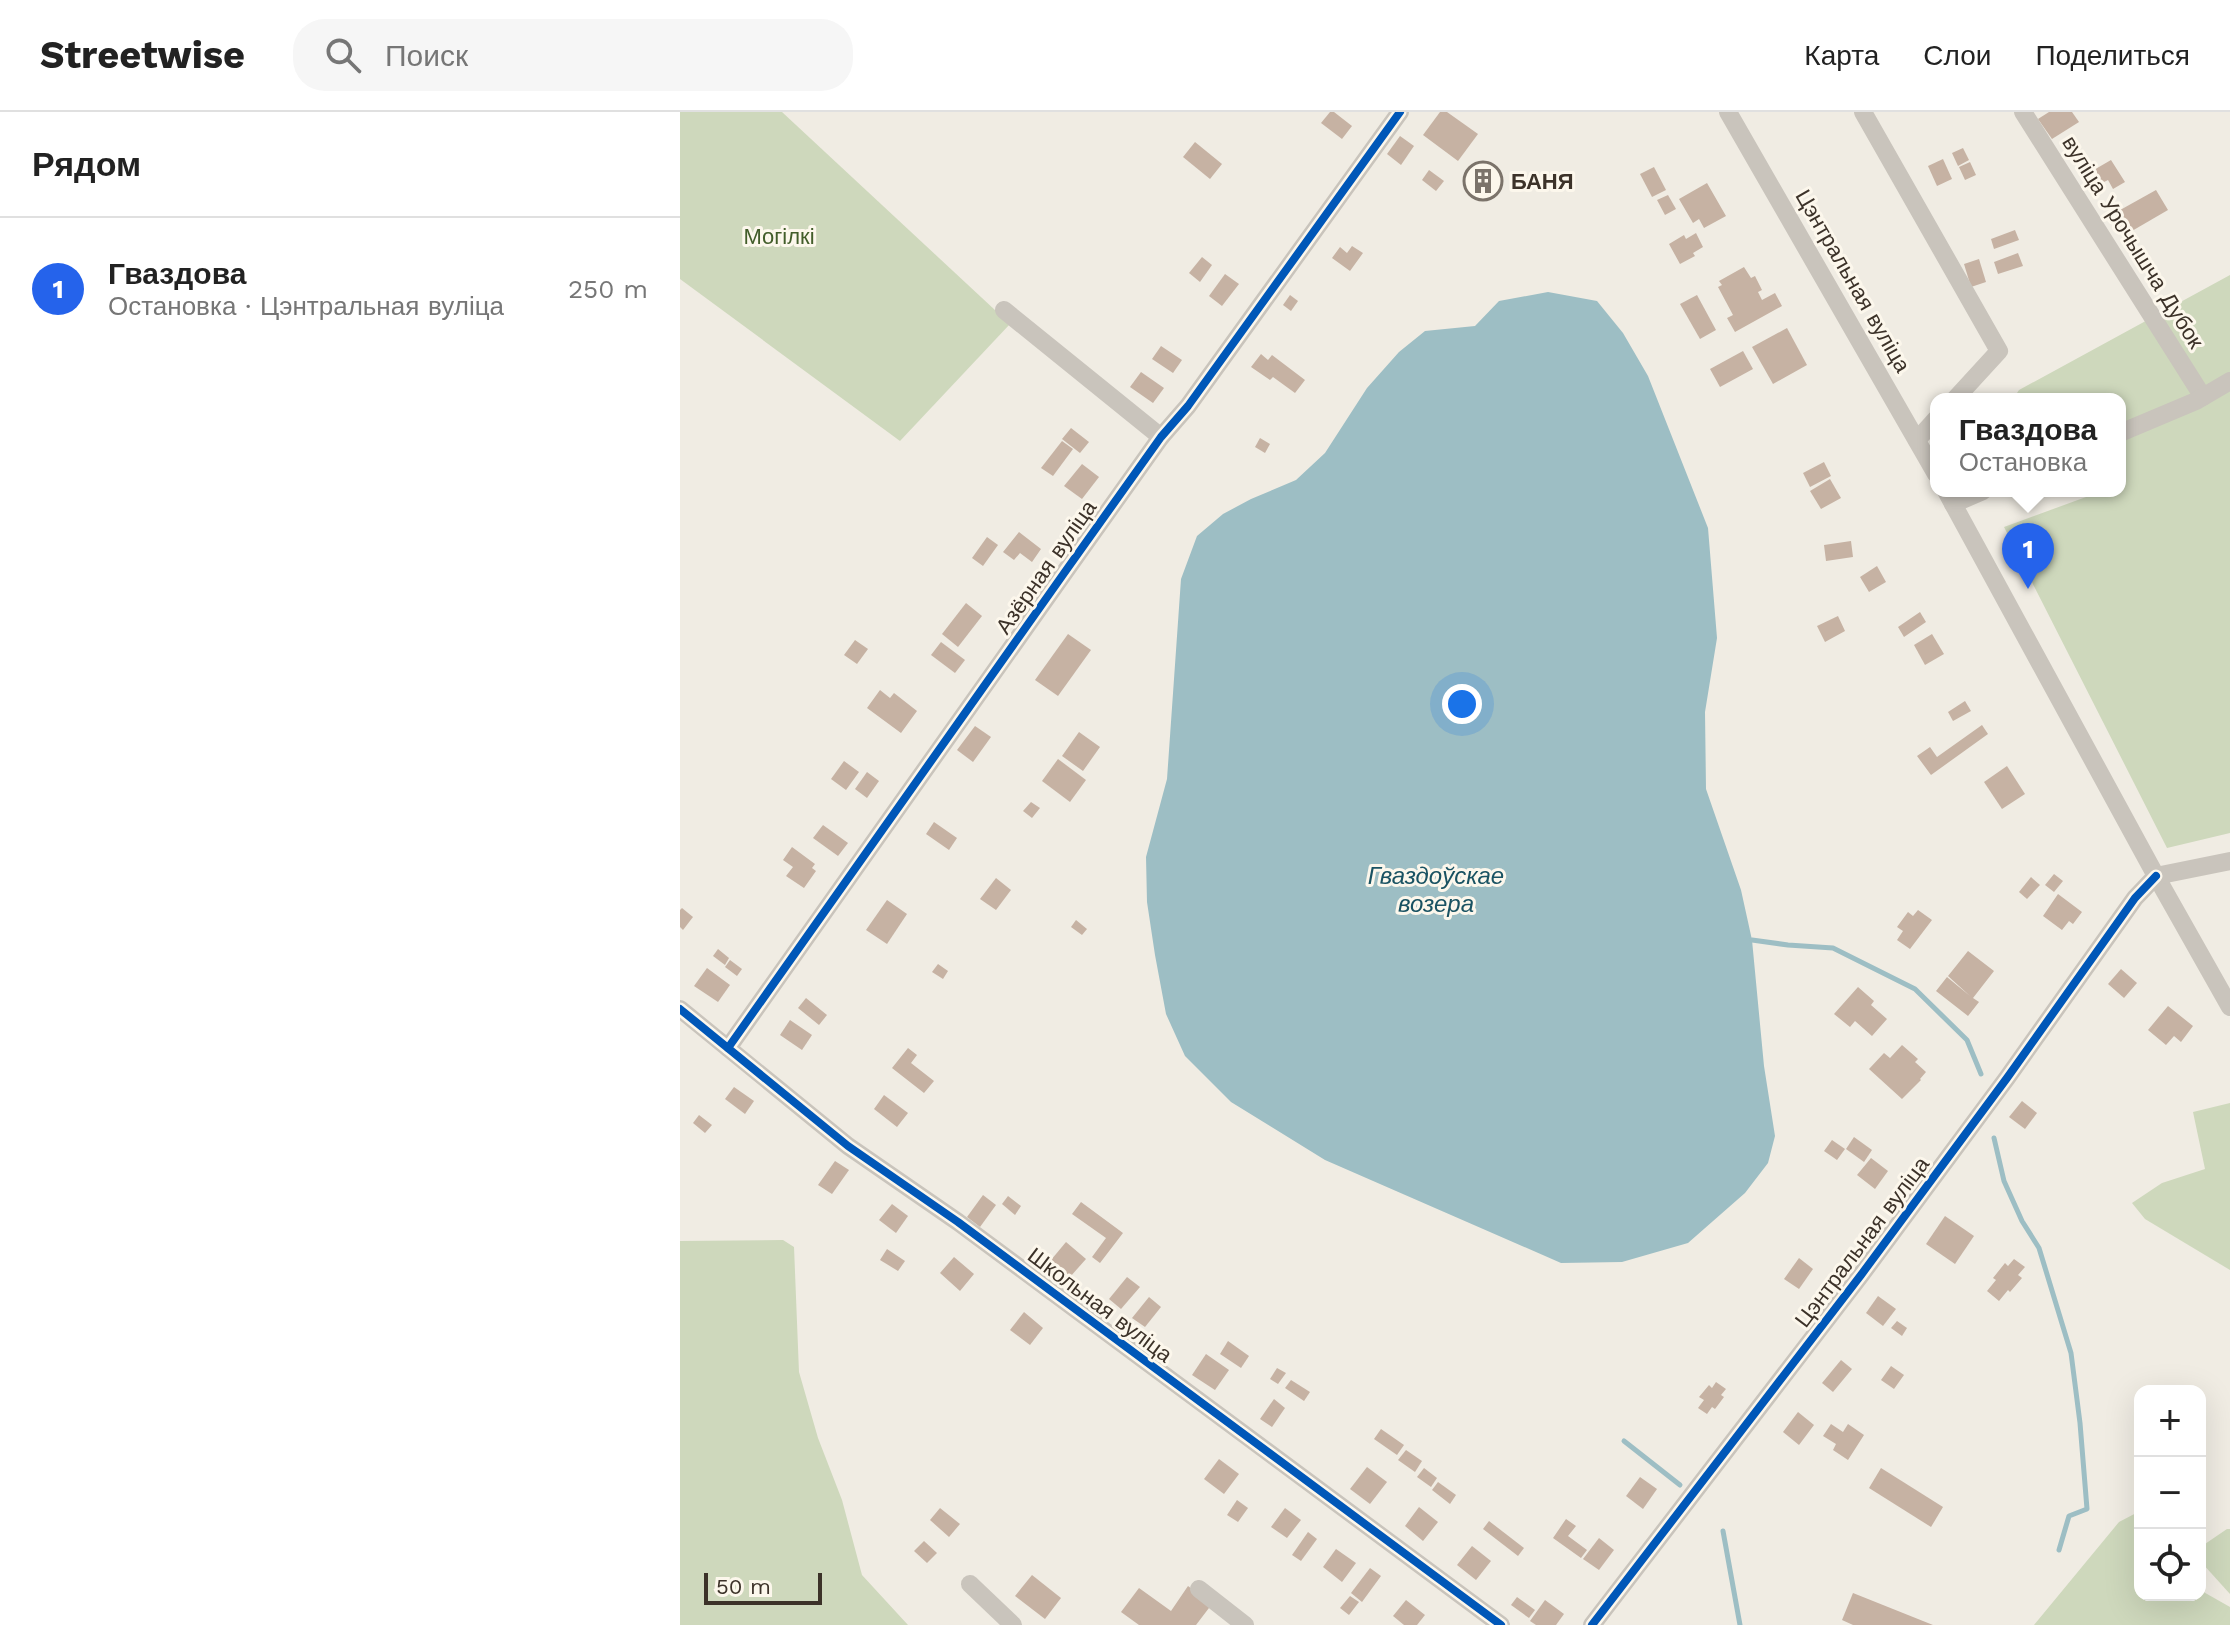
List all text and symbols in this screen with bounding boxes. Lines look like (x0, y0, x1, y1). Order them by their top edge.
search box (293, 19, 853, 91)
text: Streetwise (40, 33, 245, 77)
icon: search (321, 33, 365, 77)
text: Поиск (385, 38, 468, 73)
text: Карта (1804, 39, 1879, 72)
text: Слои (1923, 39, 1991, 72)
text: Поделиться (2035, 39, 2190, 72)
street label: вуліца Урочышча Дубок (2057, 131, 2209, 353)
text: Рядом (32, 144, 141, 184)
building icon: БАНЯ (1462, 160, 1504, 202)
place label: БАНЯ (1511, 169, 1574, 194)
street label: Цэнтральная вуліца (1791, 185, 1916, 377)
park label: Могілкі (743, 224, 815, 249)
text: Гваздова (108, 256, 246, 291)
text: 1 (52, 274, 64, 304)
text: 250 m (568, 274, 648, 304)
text: Остановка · Цэнтральная вуліца (108, 291, 504, 321)
popup (1930, 393, 2126, 497)
text: Гваздова (1959, 412, 2097, 447)
text: Остановка (1959, 447, 2087, 477)
street label: Азёрная вуліца (991, 495, 1102, 639)
pin: 1 (2002, 523, 2054, 589)
your location (1442, 684, 1482, 724)
water label: Гваздоўскае возера (1368, 862, 1504, 918)
street label: Цэнтральная вуліца (1790, 1151, 1935, 1332)
street label: Школьная вуліца (1023, 1243, 1178, 1368)
map controls (2134, 1385, 2206, 1601)
button: + (2134, 1385, 2206, 1457)
button: − (2134, 1457, 2206, 1529)
button: locate (2134, 1529, 2206, 1601)
scale bar (704, 1569, 822, 1605)
text: 50 m (716, 1574, 771, 1599)

